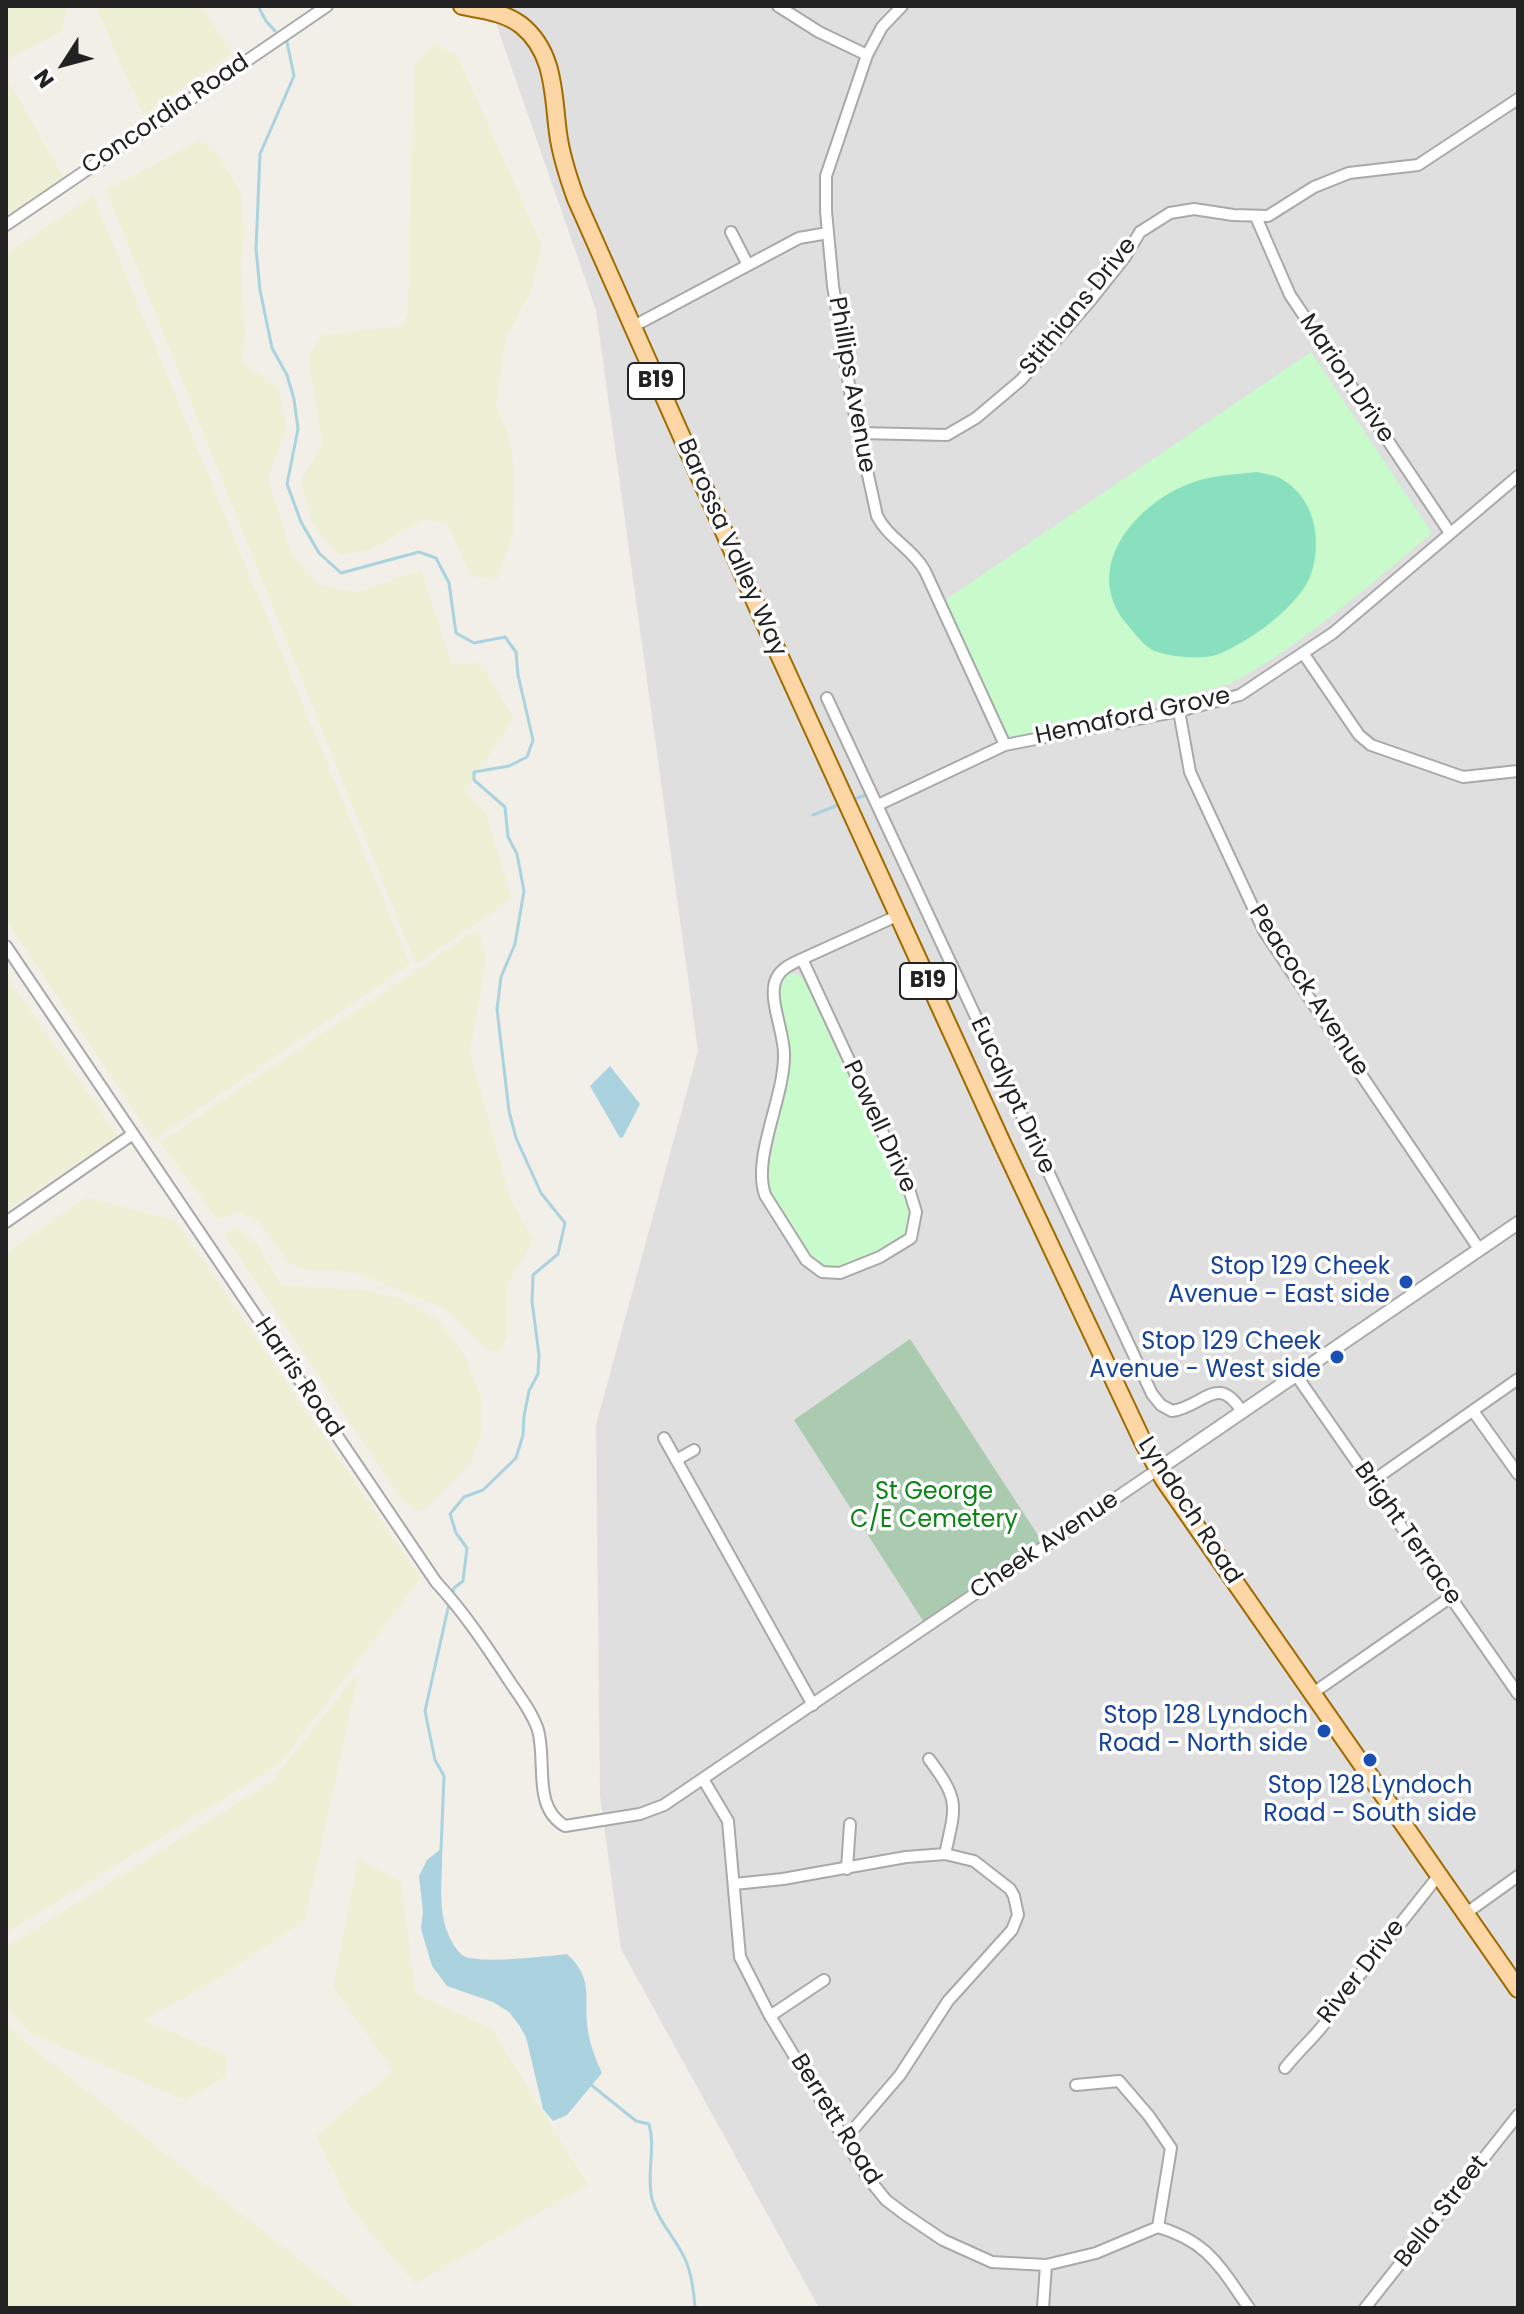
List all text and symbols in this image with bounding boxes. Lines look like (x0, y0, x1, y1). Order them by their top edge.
north arrow (24, 24, 104, 104)
street label: Concordia Road (77, 48, 255, 182)
text: N (27, 63, 62, 94)
street label: Stithians Drive (1015, 232, 1143, 382)
street label: Phillips Avenue (821, 295, 881, 475)
street label: Marion Drive (1292, 309, 1400, 449)
road number: B19 (628, 363, 684, 399)
street label: Barossa Valley Way (670, 435, 792, 661)
street label: Hemaford Grove (1033, 682, 1233, 752)
street label: Peacock Avenue (1242, 900, 1374, 1082)
road number: B19 (900, 963, 956, 999)
street label: Eucalypt Drive (963, 1013, 1061, 1179)
street label: Powell Drive (836, 1056, 922, 1198)
place label: Stop 129 Cheek Avenue - East side (1168, 1254, 1390, 1310)
marker: Stop 129 Cheek Avenue - East side (1397, 1273, 1415, 1291)
street label: Harris Road (247, 1313, 349, 1443)
place label: Stop 129 Cheek Avenue - West side (1089, 1329, 1321, 1385)
marker: Stop 129 Cheek Avenue - West side (1328, 1348, 1346, 1366)
street label: Lyndoch Road (1131, 1432, 1247, 1590)
street label: Bright Terrace (1347, 1457, 1467, 1611)
park label: St George C/E Cemetery (850, 1479, 1018, 1535)
street label: Cheek Avenue (965, 1486, 1125, 1606)
place label: Stop 128 Lyndoch Road - North side (1098, 1703, 1308, 1759)
marker: Stop 128 Lyndoch Road - North side (1315, 1722, 1333, 1740)
marker: Stop 128 Lyndoch Road - South side (1361, 1751, 1379, 1769)
place label: Stop 128 Lyndoch Road - South side (1263, 1773, 1477, 1829)
street label: River Drive (1312, 1914, 1412, 2030)
street label: Berrett Road (783, 2049, 887, 2191)
street label: Bella Street (1389, 2150, 1495, 2274)

